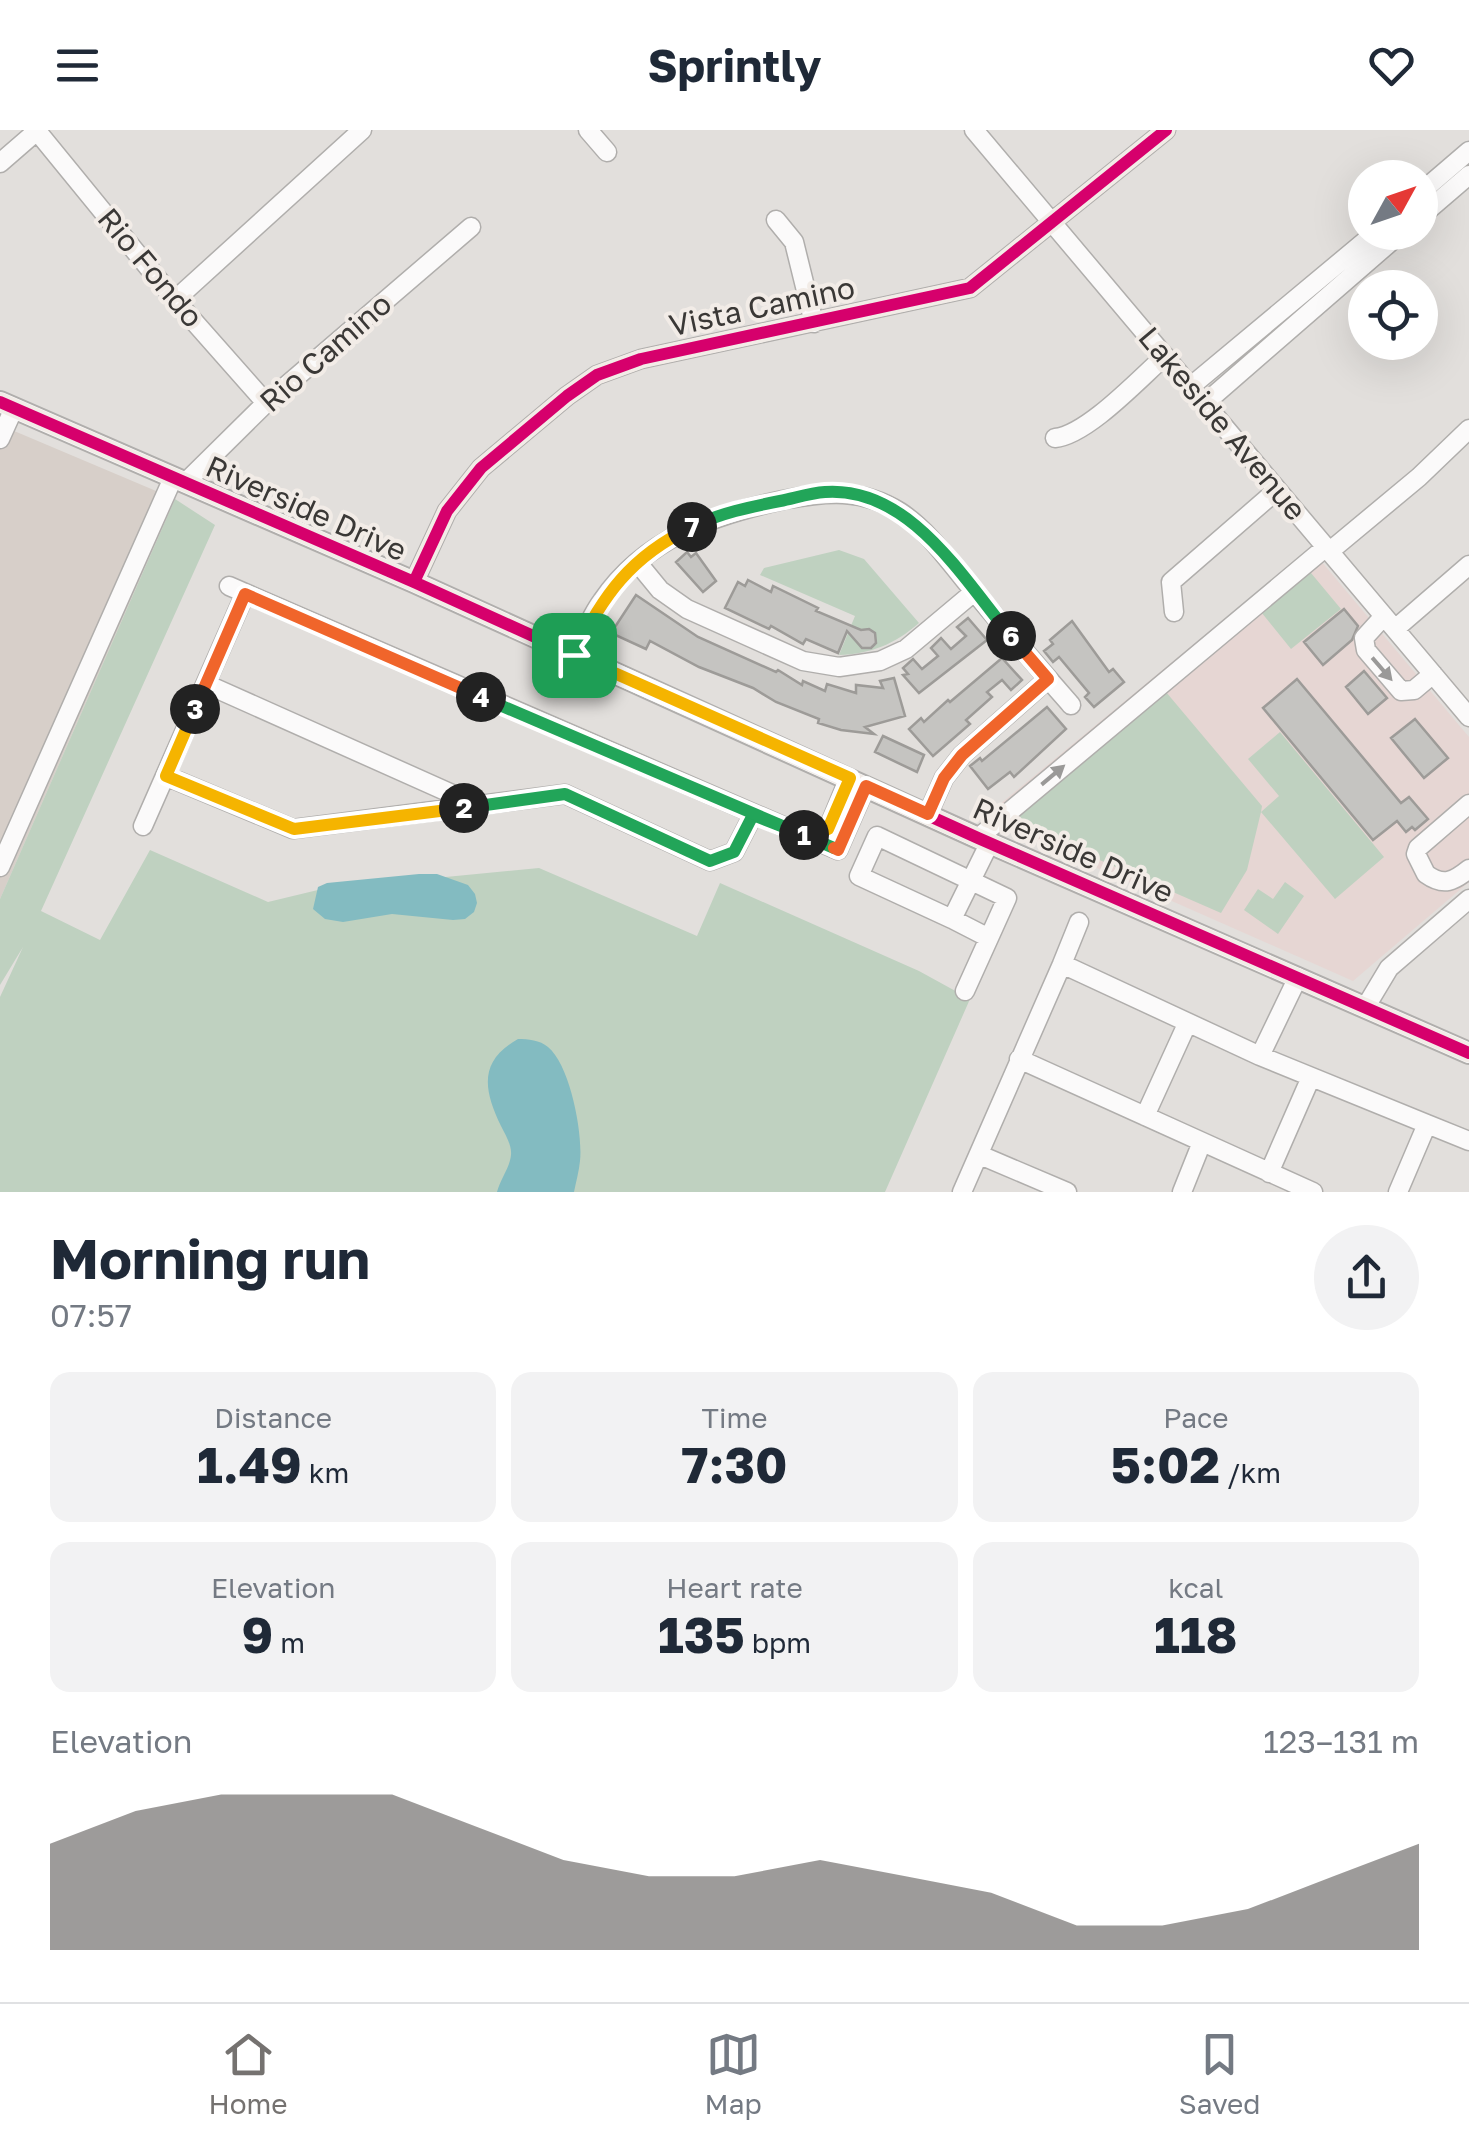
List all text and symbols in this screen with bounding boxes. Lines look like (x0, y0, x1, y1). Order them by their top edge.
icon: menu (50, 38, 105, 93)
text: Sprintly (647, 38, 822, 92)
icon: heart (1364, 38, 1419, 93)
north arrow (1348, 160, 1438, 250)
map controls (1348, 160, 1438, 360)
street label: Rio Fondo (91, 200, 211, 334)
street label: Vista Camino (666, 269, 858, 343)
button: locate (1348, 270, 1438, 360)
street label: Rio Camino (252, 285, 398, 419)
street label: Lakeside Avenue (1131, 319, 1314, 527)
street label: Riverside Drive (201, 448, 412, 568)
pin: 7 (667, 502, 717, 552)
text: 7 (684, 510, 700, 543)
pin: 6 (986, 611, 1036, 661)
pin (532, 613, 617, 698)
text: 6 (1002, 619, 1020, 652)
icon: arrive (547, 628, 602, 683)
one-way arrow (1371, 656, 1392, 681)
pin: 4 (456, 672, 506, 722)
text: 4 (472, 680, 490, 713)
pin: 3 (170, 684, 220, 734)
text: 3 (186, 692, 204, 725)
one-way arrow (1041, 765, 1066, 787)
pin: 2 (439, 783, 489, 833)
street label: Riverside Drive (968, 790, 1179, 910)
text: 2 (455, 791, 473, 824)
pin: 1 (779, 810, 829, 860)
text: 1 (797, 818, 811, 851)
text: Morning run (50, 1225, 370, 1291)
button: share (1314, 1225, 1419, 1330)
text: 07:57 (50, 1296, 132, 1334)
text: Distance (214, 1401, 332, 1434)
text: Time (702, 1401, 767, 1434)
text: Pace (1163, 1401, 1229, 1434)
text: 1.49 (197, 1434, 302, 1494)
text: 7:30 (681, 1434, 788, 1494)
text: 5:02 (1111, 1434, 1220, 1494)
text: km (302, 1456, 349, 1489)
text: /km (1220, 1456, 1281, 1489)
text: Elevation (211, 1571, 335, 1604)
text: Heart rate (666, 1571, 803, 1604)
text: kcal (1168, 1571, 1223, 1604)
text: 9 (241, 1604, 273, 1664)
text: 135 (658, 1604, 745, 1664)
text: 118 (1154, 1604, 1238, 1664)
text: m (273, 1626, 305, 1659)
text: bpm (745, 1626, 811, 1659)
text: Elevation (50, 1722, 192, 1760)
text: 123–131 m (1263, 1722, 1419, 1760)
tab: Home (209, 2027, 288, 2120)
tab: Map (705, 2027, 762, 2120)
tab: Saved (1179, 2027, 1261, 2120)

